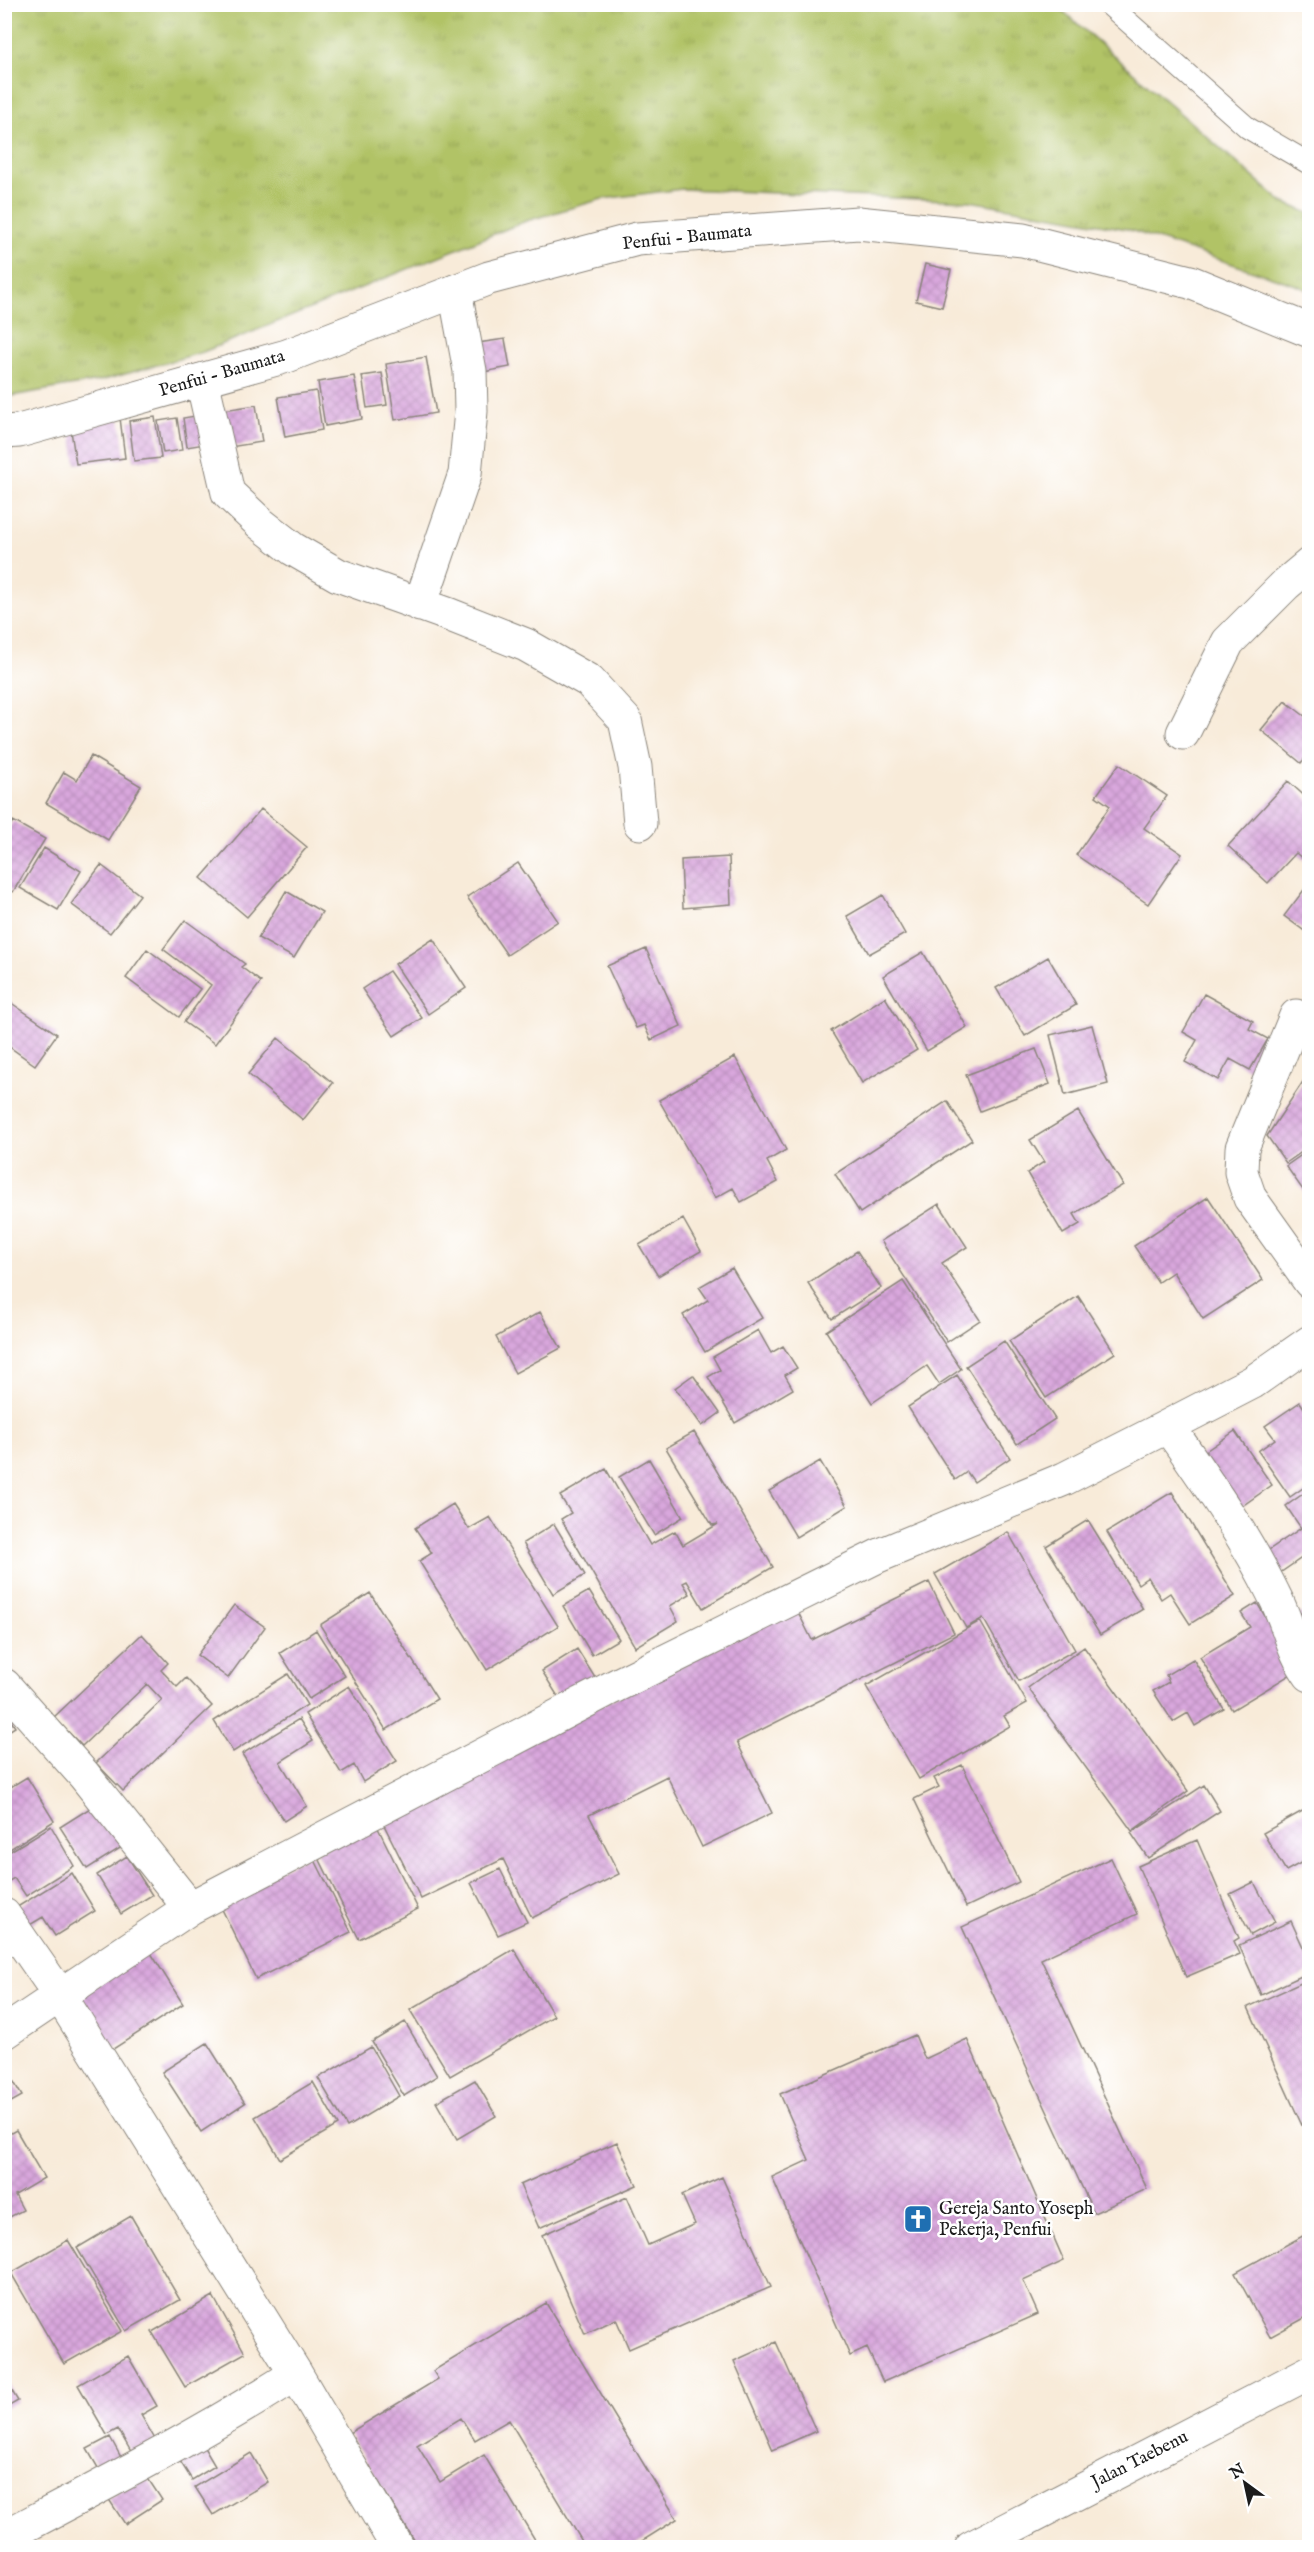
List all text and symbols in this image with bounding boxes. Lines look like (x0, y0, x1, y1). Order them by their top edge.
street label: Penfui - Baumata (621, 220, 753, 256)
street label: Penfui - Baumata (157, 345, 288, 403)
place label: Gereja Santo Yoseph Pekerja, Penfui (939, 2198, 1094, 2242)
church icon: Gereja Santo Yoseph Pekerja, Penfui (902, 2203, 934, 2235)
street label: Jalan Taebenu (1086, 2426, 1192, 2495)
north arrow (1215, 2453, 1275, 2513)
text: N (1226, 2460, 1249, 2485)

